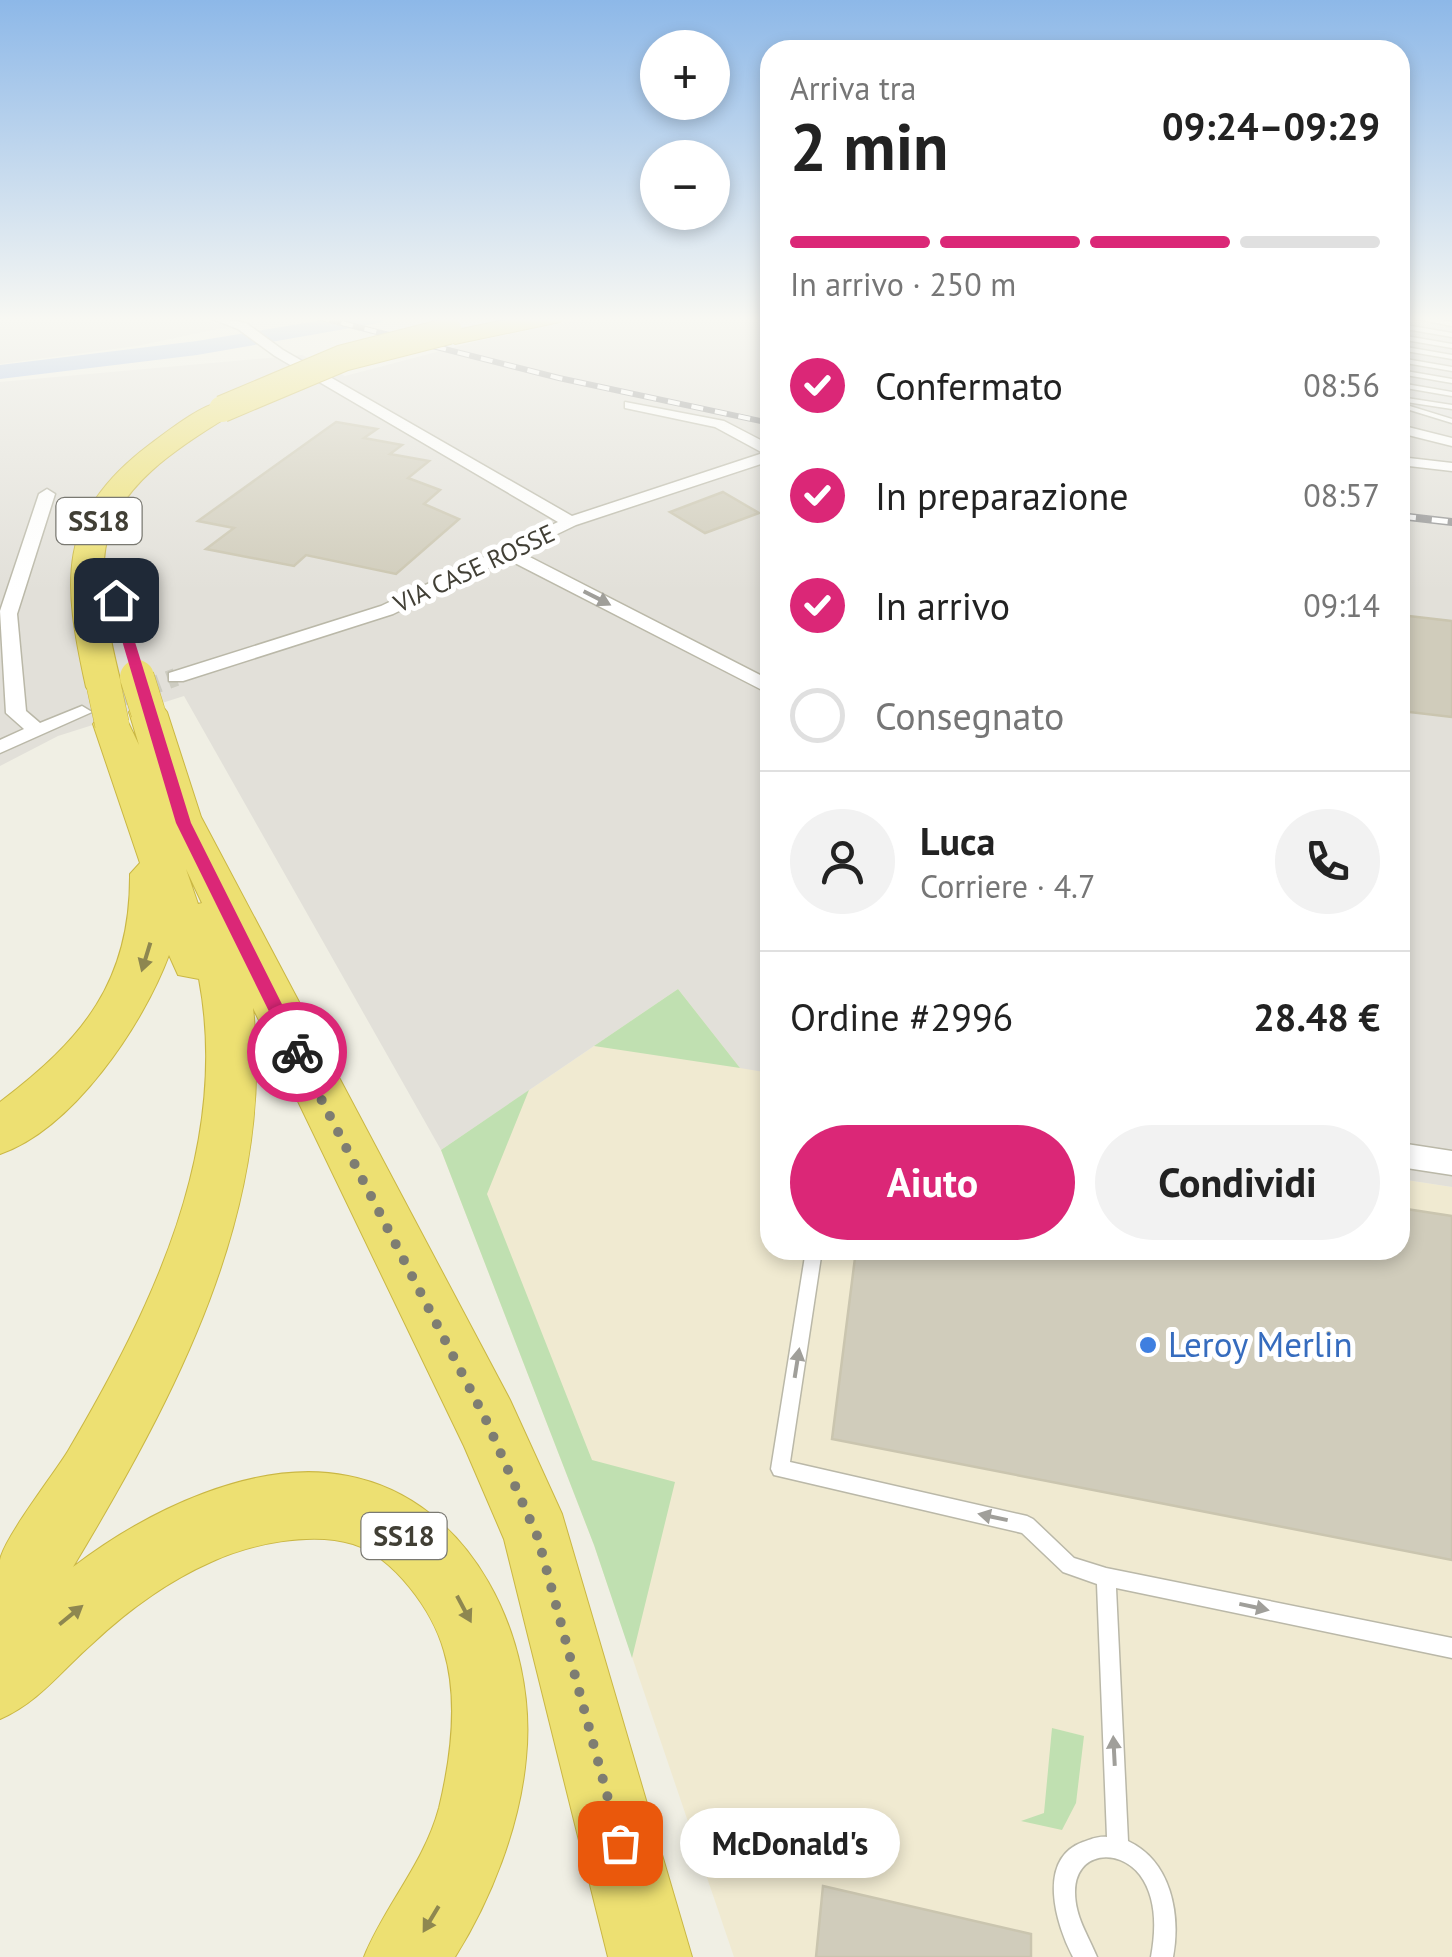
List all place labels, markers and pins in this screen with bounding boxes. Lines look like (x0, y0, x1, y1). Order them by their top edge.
pin (74, 558, 159, 643)
place label: Leroy Merlin (1168, 1321, 1353, 1367)
marker: Leroy Merlin (1137, 1334, 1159, 1356)
pin (578, 1801, 663, 1886)
callout: McDonald's (680, 1808, 900, 1878)

